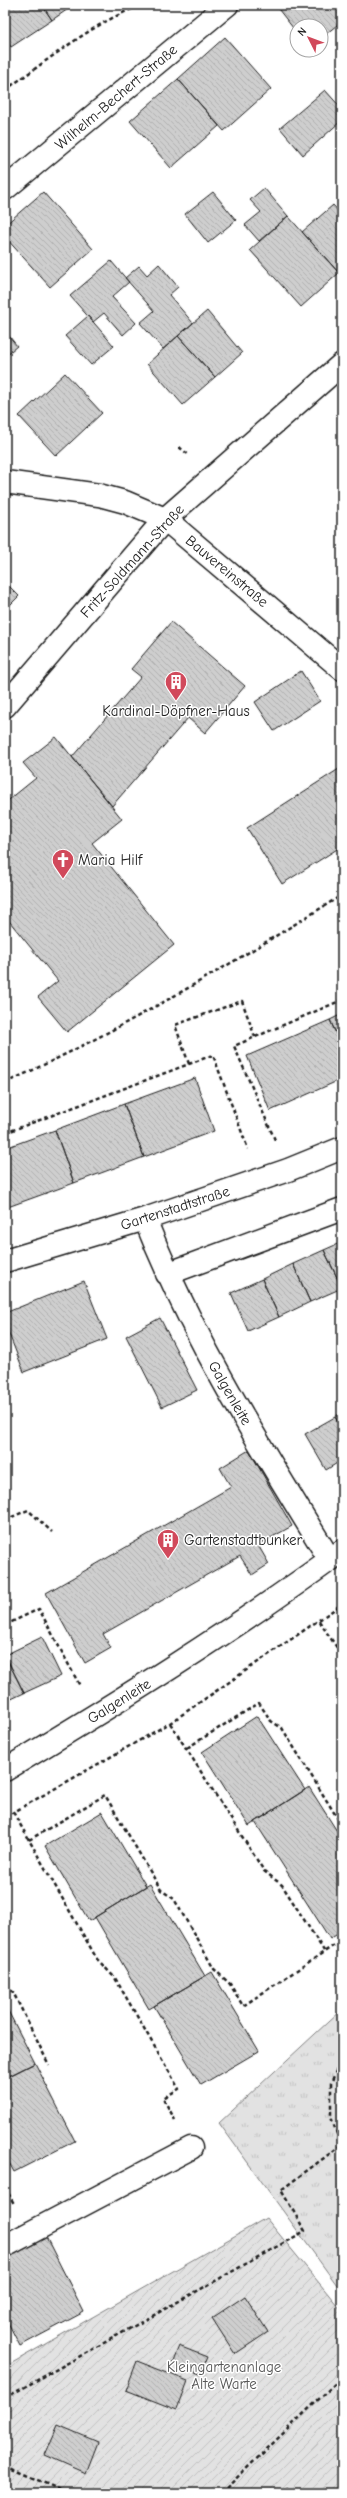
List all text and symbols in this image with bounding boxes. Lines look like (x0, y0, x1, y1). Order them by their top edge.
north arrow (289, 18, 329, 58)
text: N (295, 25, 309, 39)
street label: Wilhelm-Bechert-Straße (51, 40, 181, 153)
street label: Fritz-Soldmann-Straße (76, 500, 188, 621)
street label: Bauvereinstraße (182, 531, 272, 611)
building icon: Kardinal-Döpfner-Haus (163, 669, 189, 702)
place label: Kardinal-Döpfner-Haus (102, 702, 250, 720)
church icon: Maria Hilf (50, 847, 76, 880)
place label: Maria Hilf (78, 851, 143, 869)
street label: Gartenstadtstraße (118, 1182, 232, 1234)
street label: Galgenleite (204, 1358, 256, 1429)
building icon: Gartenstadtbunker (155, 1527, 181, 1560)
place label: Gartenstadtbunker (184, 1531, 303, 1549)
street label: Galgenleite (84, 1674, 154, 1727)
park label: Kleingartenanlage Alte Warte (167, 2358, 282, 2393)

